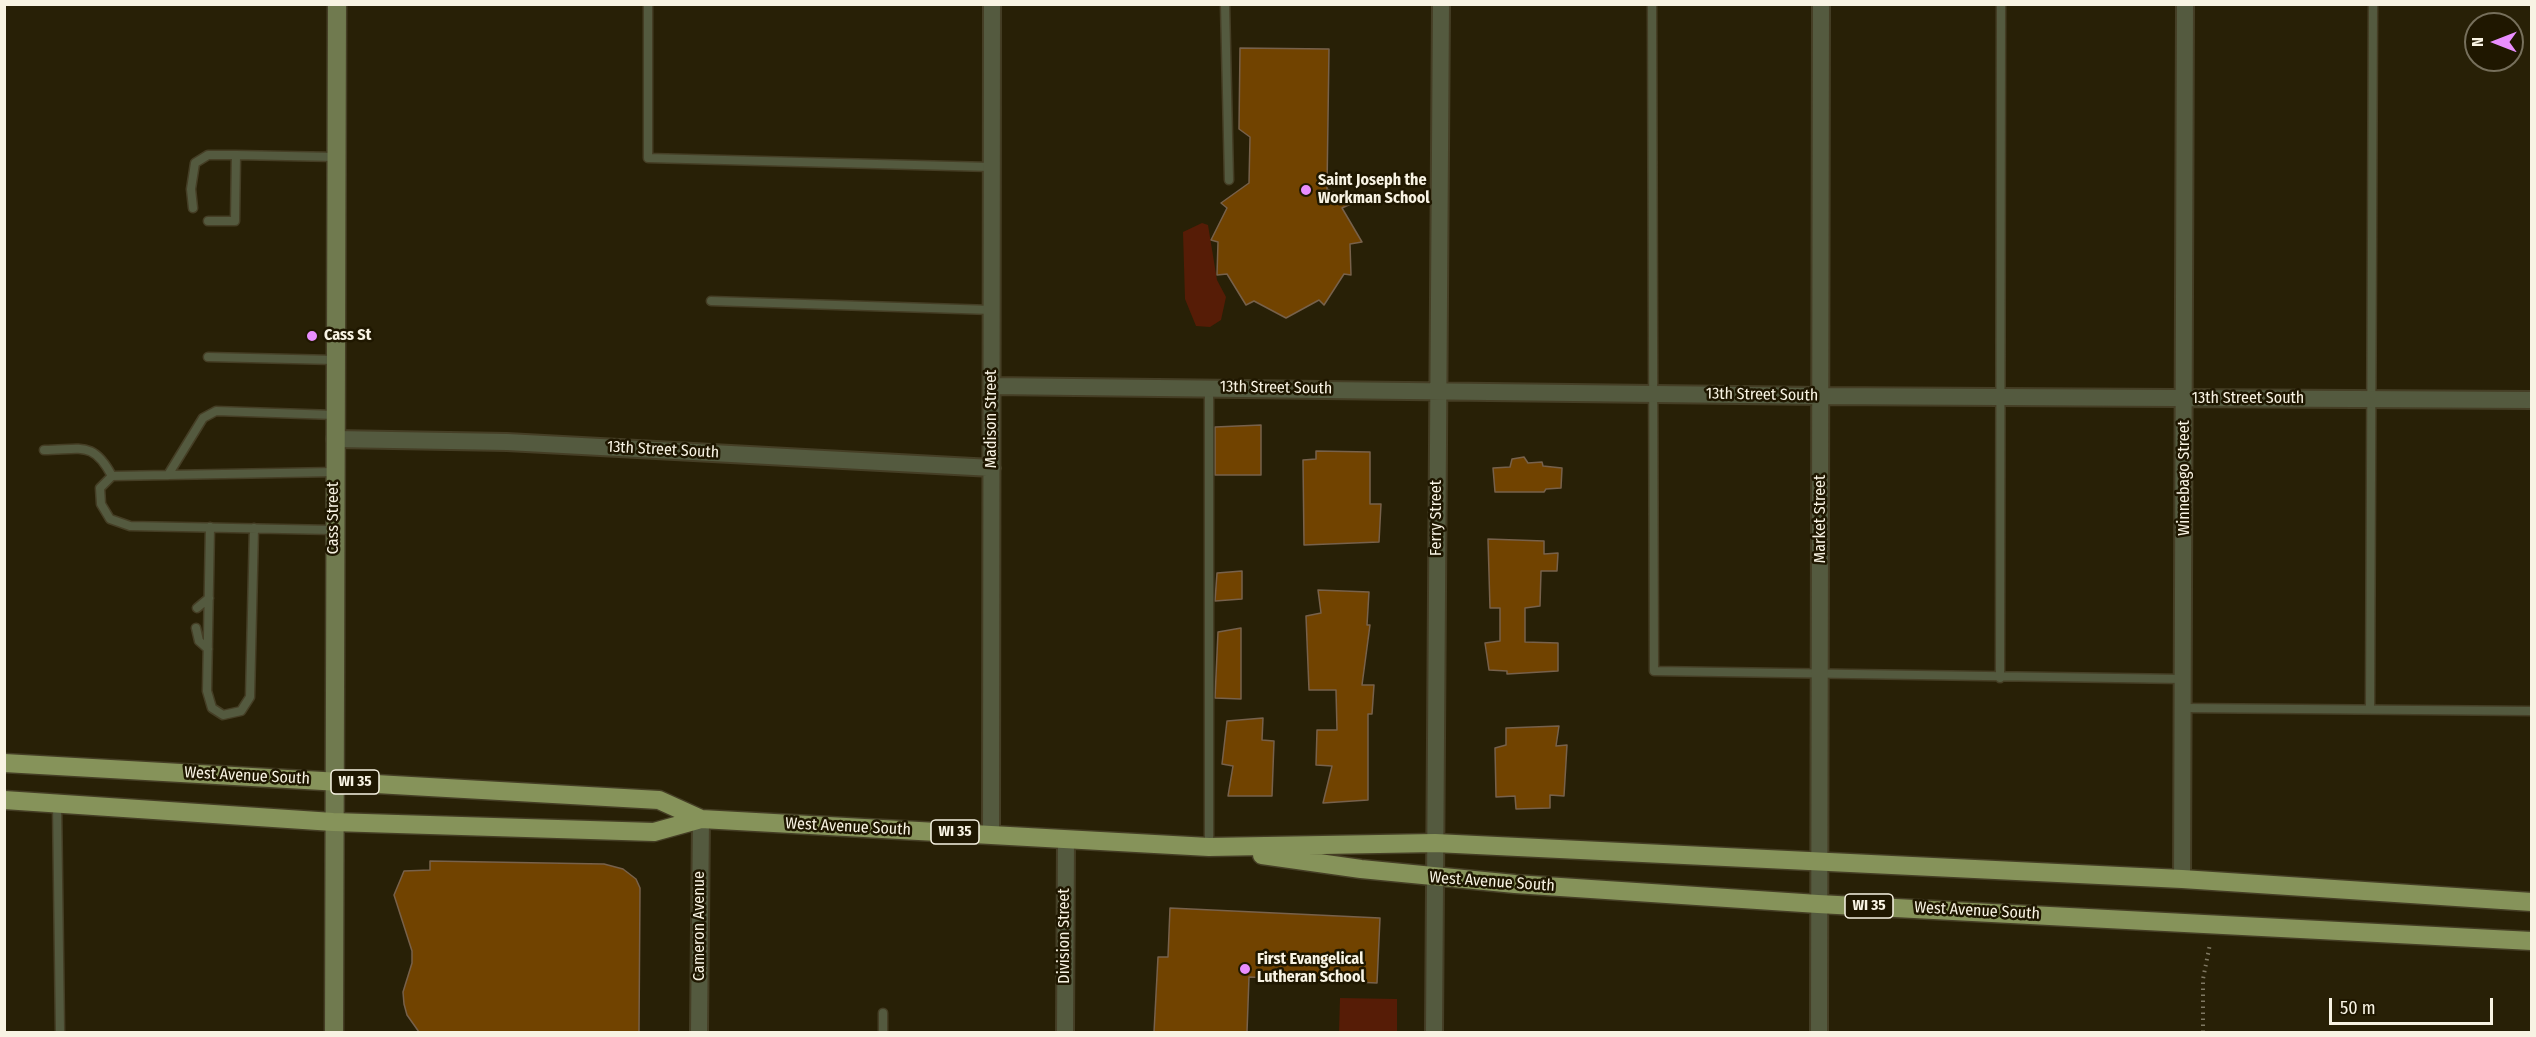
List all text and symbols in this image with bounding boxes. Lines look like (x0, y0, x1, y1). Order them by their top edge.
north arrow (2464, 12, 2524, 72)
text: N (2468, 37, 2487, 47)
place label: Saint Joseph the Workman School (1318, 171, 1430, 209)
marker: Saint Joseph the Workman School (1299, 183, 1313, 197)
place label: Cass St (324, 326, 371, 346)
marker: Cass St (305, 329, 319, 343)
street label: Madison Street (982, 370, 1002, 468)
street label: 13th Street South (1220, 377, 1332, 399)
street label: 13th Street South (1706, 384, 1818, 406)
street label: 13th Street South (2192, 389, 2304, 409)
street label: Winnebago Street (2175, 420, 2195, 536)
street label: 13th Street South (606, 437, 720, 463)
street label: Market Street (1811, 475, 1831, 563)
street label: Ferry Street (1427, 480, 1447, 556)
street label: Cass Street (324, 482, 344, 554)
street label: West Avenue South (184, 763, 310, 789)
road number: WI 35 (331, 770, 379, 794)
street label: West Avenue South (785, 814, 911, 840)
road number: WI 35 (931, 820, 979, 844)
street label: West Avenue South (1429, 868, 1555, 896)
street label: Cameron Avenue (690, 871, 710, 981)
street label: Division Street (1055, 888, 1075, 984)
road number: WI 35 (1845, 894, 1893, 918)
street label: West Avenue South (1914, 898, 2040, 924)
place label: First Evangelical Lutheran School (1257, 950, 1365, 988)
marker: First Evangelical Lutheran School (1238, 962, 1252, 976)
scale bar (2332, 986, 2496, 1024)
text: 50 m (2340, 997, 2376, 1019)

